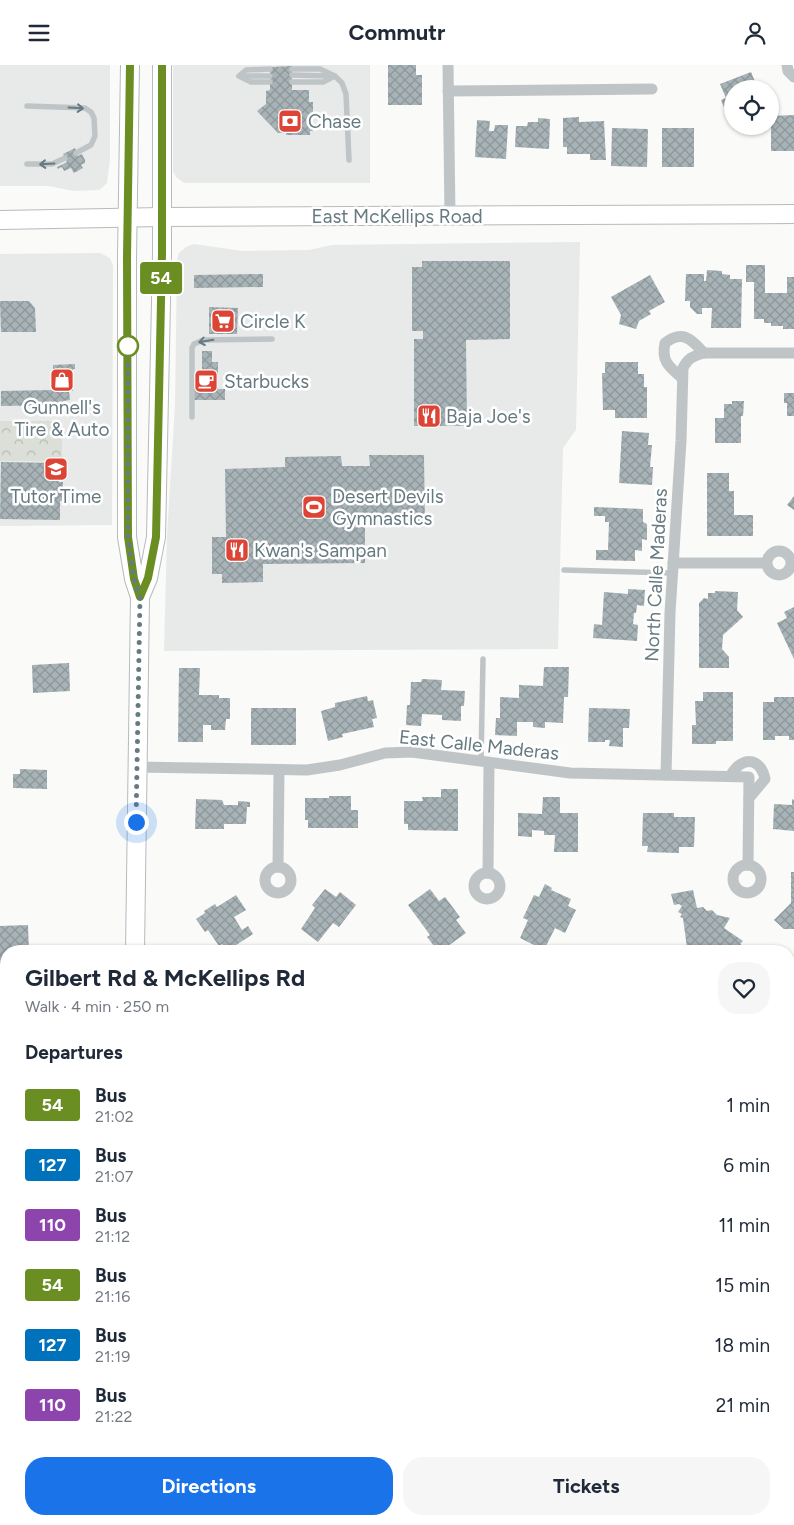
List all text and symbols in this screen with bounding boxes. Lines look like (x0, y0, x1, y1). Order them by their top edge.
icon: menu (25, 19, 53, 47)
text: Commutr (349, 19, 445, 46)
icon: person (741, 19, 769, 47)
map controls (724, 80, 779, 135)
button: locate (724, 80, 779, 135)
one-way arrow (68, 103, 84, 112)
bank icon: Chase (277, 108, 303, 134)
place label: Chase (308, 110, 361, 133)
one-way arrow (39, 159, 55, 168)
street label: East McKellips Road (311, 205, 483, 228)
line badge: 54 (138, 262, 184, 294)
text: 54 (150, 267, 172, 289)
supermarket icon: Circle K (210, 308, 236, 334)
place label: Circle K (240, 310, 306, 333)
unlabelled marker (117, 335, 139, 357)
one-way arrow (198, 336, 214, 346)
shop icon: Gunnell's Tire & Auto (49, 367, 75, 393)
cafe icon: Starbucks (193, 368, 219, 394)
place label: Starbucks (224, 370, 309, 393)
place label: Gunnell's Tire & Auto (15, 396, 109, 441)
restaurant icon: Baja Joe's (416, 403, 442, 429)
place label: Baja Joe's (446, 405, 531, 428)
school or university icon: Tutor Time (43, 456, 69, 482)
place label: Tutor Time (11, 485, 101, 508)
place label: Desert Devils Gymnastics (332, 485, 444, 530)
street label: North Calle Maderas (640, 488, 672, 662)
sports icon: Desert Devils Gymnastics (301, 494, 327, 520)
restaurant icon: Kwan's Sampan (224, 537, 250, 563)
place label: Kwan's Sampan (254, 539, 387, 562)
street label: East Calle Maderas (398, 725, 560, 765)
your location (124, 810, 149, 835)
button: heart (718, 962, 770, 1014)
text: Gilbert Rd & McKellips Rd (25, 963, 305, 992)
text: Walk · 4 min · 250 m (25, 997, 169, 1016)
text: Departures (25, 1041, 123, 1064)
text: Bus (95, 1084, 126, 1107)
text: 54 (42, 1094, 63, 1116)
text: 1 min (726, 1094, 770, 1117)
text: 21:02 (95, 1107, 134, 1126)
text: Bus (95, 1144, 126, 1167)
text: 127 (38, 1154, 67, 1176)
text: 6 min (723, 1154, 770, 1177)
text: 21:07 (95, 1167, 133, 1186)
text: Bus (95, 1204, 126, 1227)
text: 110 (39, 1214, 66, 1236)
text: 11 min (718, 1214, 770, 1237)
text: 21:12 (95, 1227, 130, 1246)
text: Bus (95, 1264, 126, 1287)
text: 54 (42, 1274, 63, 1296)
text: 15 min (715, 1274, 770, 1297)
text: 21:16 (95, 1287, 130, 1306)
text: Bus (95, 1324, 126, 1347)
text: 127 (38, 1334, 67, 1356)
text: 18 min (715, 1334, 770, 1357)
text: 21:19 (95, 1347, 130, 1366)
text: Bus (95, 1384, 126, 1407)
text: 110 (39, 1394, 66, 1416)
text: 21 min (716, 1394, 770, 1417)
text: 21:22 (95, 1407, 133, 1426)
button: Directions (25, 1457, 393, 1515)
button: Tickets (403, 1457, 770, 1515)

